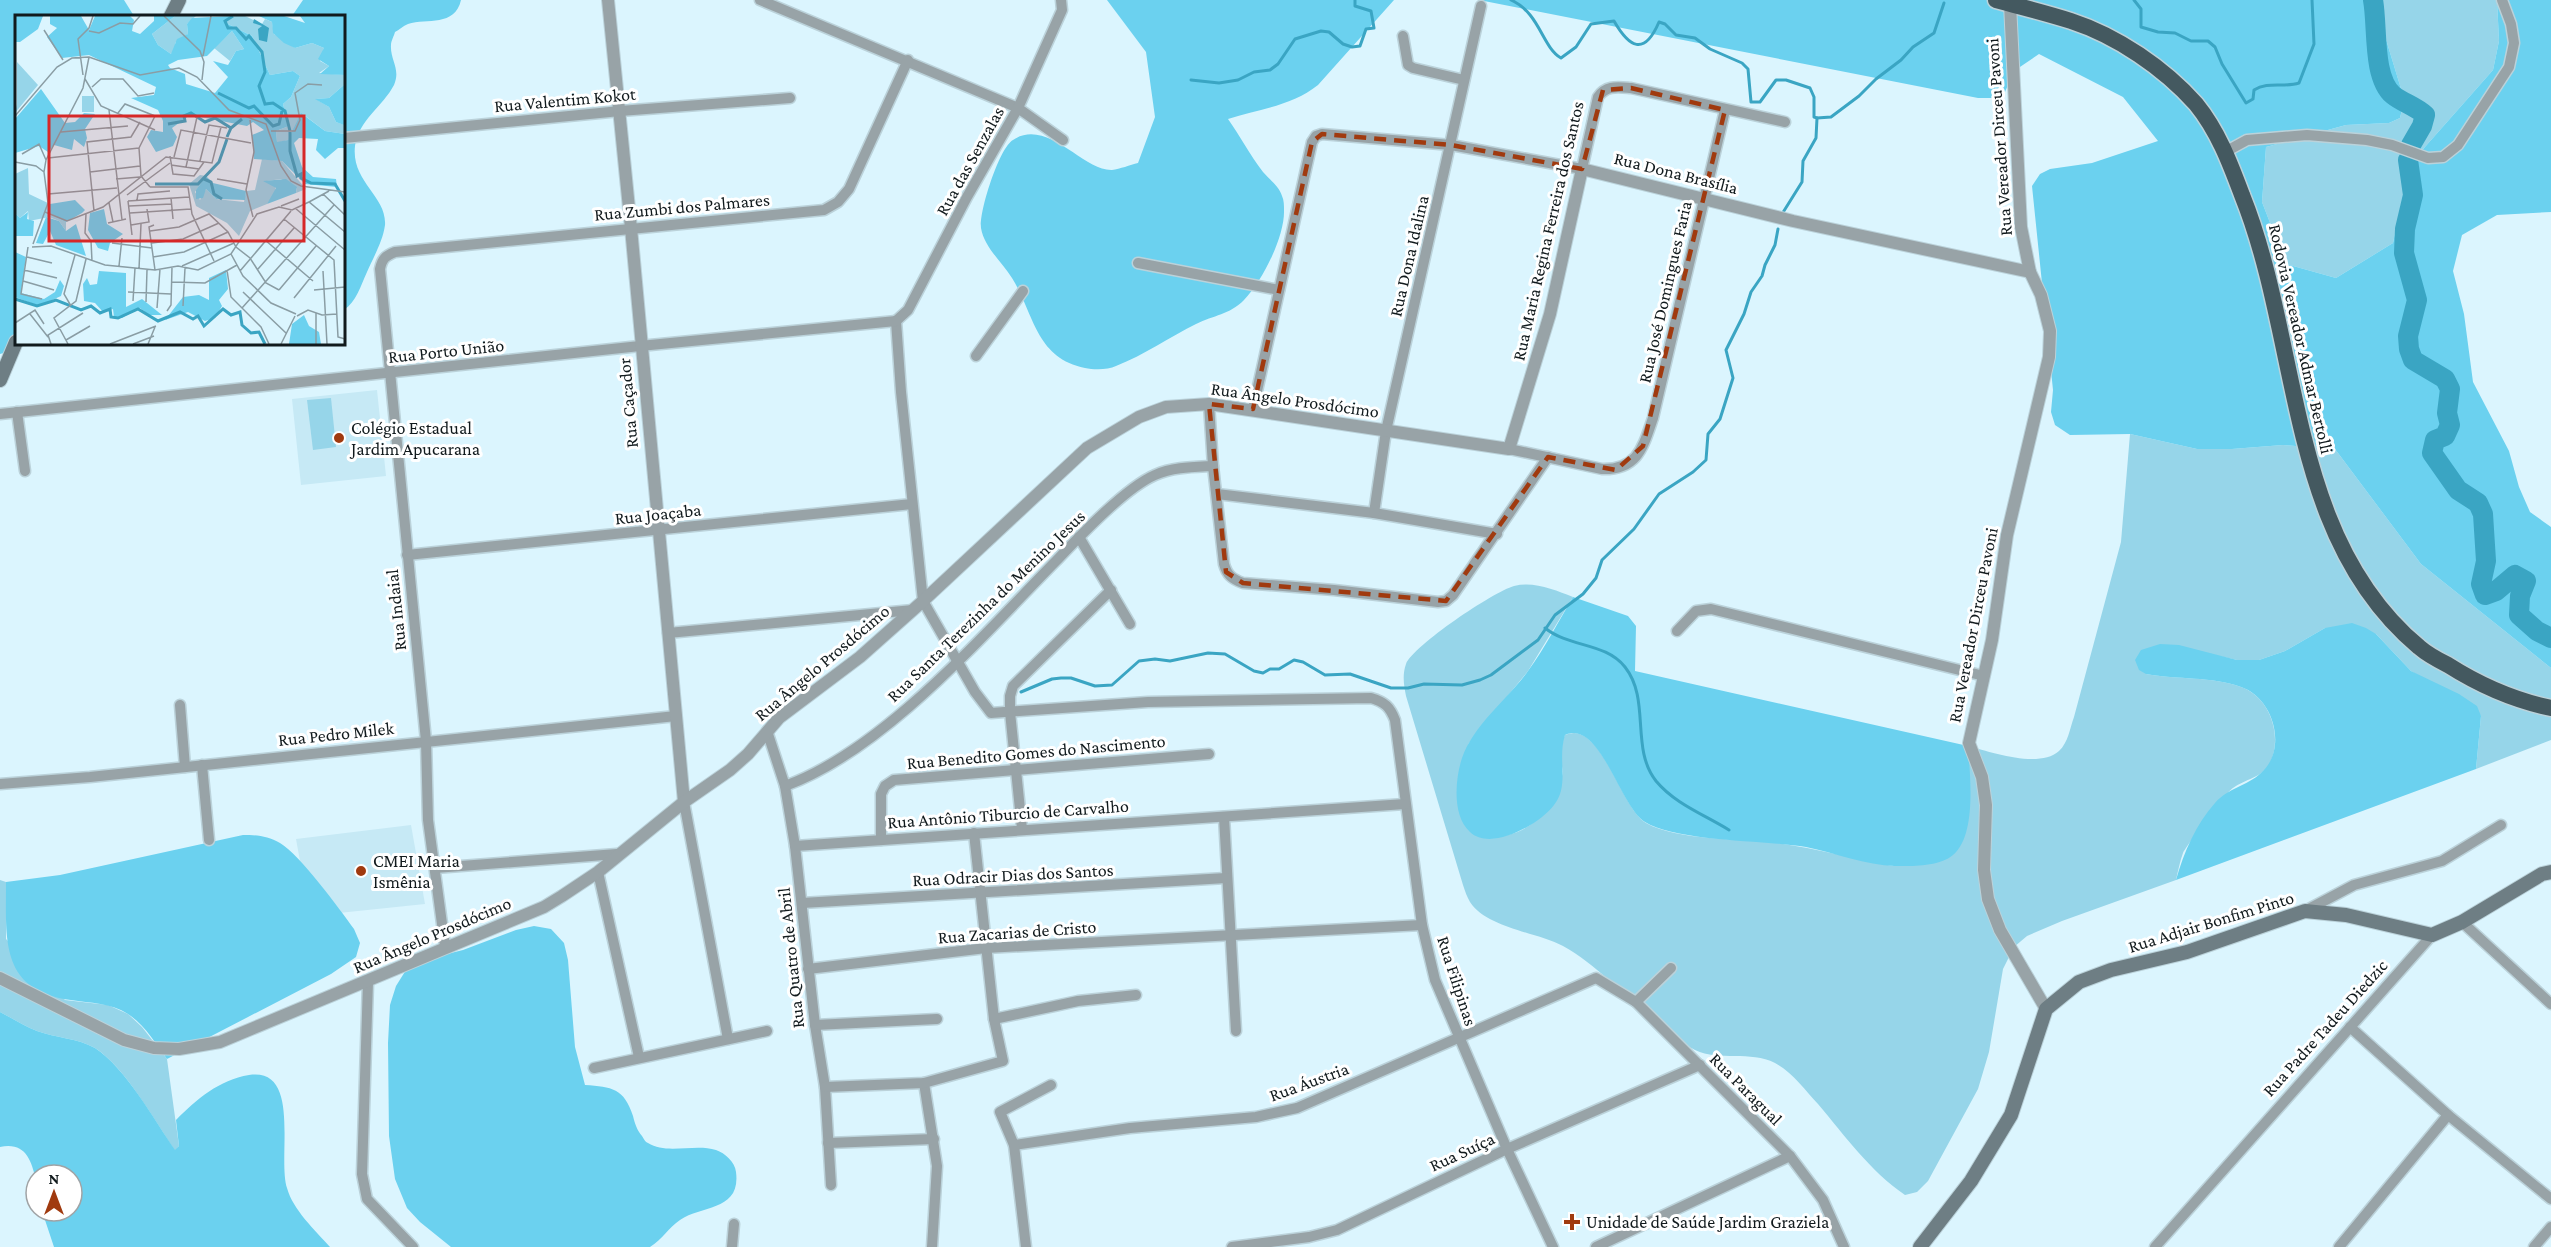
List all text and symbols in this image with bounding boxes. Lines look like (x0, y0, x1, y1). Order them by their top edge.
inset map (15, 15, 345, 345)
street label: Rua Vereador Dirceu Pavoni (1982, 37, 2016, 237)
street label: Rua Valentim Kokot (493, 84, 638, 116)
street label: Rua Maria Regina Ferreira dos Santos (1508, 99, 1588, 363)
street label: Rua das Senzalas (932, 103, 1008, 219)
street label: Rua Dona Brasília (1612, 148, 1740, 198)
street label: Rua Zumbi dos Palmares (593, 189, 771, 225)
street label: Rua Dona Idalina (1385, 193, 1433, 319)
street label: Rua José Domingues Faria (1634, 199, 1696, 385)
street label: Rodovia Vereador Admar Bertolli (2265, 222, 2337, 456)
street label: Rua Porto União (387, 335, 505, 367)
street label: Rua Caçador (614, 356, 642, 449)
street label: Rua Ângelo Prosdócimo (1210, 378, 1380, 422)
place label: Colégio Estadual Jardim Apucarana (349, 418, 480, 459)
marker: Colégio Estadual Jardim Apucarana (332, 431, 346, 445)
street label: Rua Joaçaba (614, 500, 702, 528)
street label: Rua Santa Terezinha do Menino Jesus (883, 506, 1089, 706)
street label: Rua Vereador Dirceu Pavoni (1944, 526, 2002, 724)
street label: Rua Indaial (382, 568, 410, 652)
street label: Rua Ângelo Prosdócimo (751, 601, 893, 725)
street label: Rua Pedro Milek (277, 718, 395, 750)
street label: Rua Benedito Gomes do Nascimento (906, 731, 1166, 773)
street label: Rua Antônio Tiburcio de Carvalho (887, 796, 1129, 832)
place label: CMEI Maria Ismênia (373, 851, 460, 892)
street label: Rua Odracir Dias dos Santos (912, 860, 1114, 890)
marker: CMEI Maria Ismênia (354, 864, 368, 878)
street label: Rua Quatro de Abril (774, 886, 808, 1029)
street label: Rua Adjair Bonfim Pinto (2126, 887, 2297, 958)
street label: Rua Ângelo Prosdócimo (350, 893, 514, 977)
street label: Rua Zacarias de Cristo (937, 916, 1097, 948)
street label: Rua Filipinas (1433, 934, 1481, 1028)
street label: Rua Padre Tadeu Diedzic (2258, 955, 2392, 1100)
street label: Rua Paragual (1706, 1049, 1786, 1129)
street label: Rua Áustria (1267, 1058, 1351, 1106)
street label: Rua Suíça (1426, 1128, 1498, 1176)
north arrow (24, 1163, 84, 1223)
text: N (49, 1170, 60, 1187)
place label: Unidade de Saúde Jardim Graziela (1586, 1212, 1829, 1232)
marker: Unidade de Saúde Jardim Graziela (1563, 1213, 1581, 1231)

